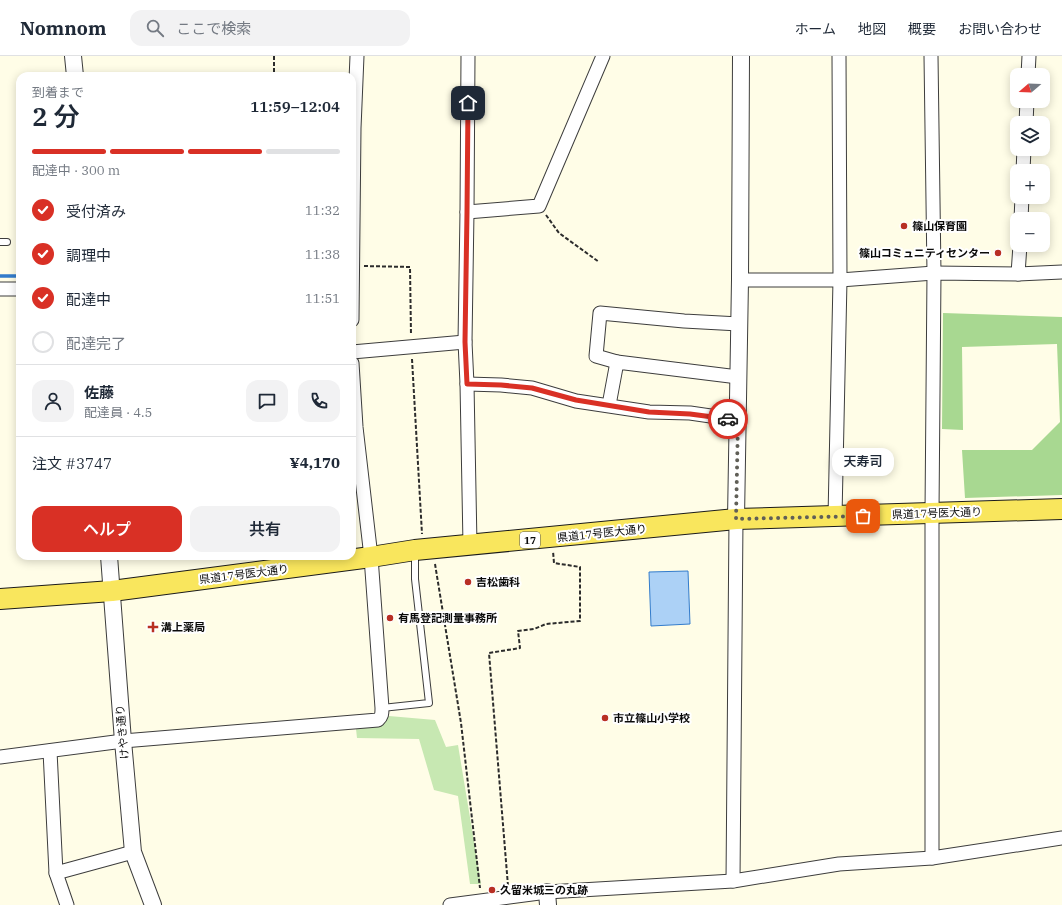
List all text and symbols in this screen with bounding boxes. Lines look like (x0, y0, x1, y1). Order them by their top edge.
search box (130, 10, 410, 46)
text: Nomnom (20, 16, 106, 40)
icon: search (144, 17, 166, 39)
text: ここで検索 (176, 19, 251, 38)
text: ホーム (794, 20, 836, 38)
text: 地図 (858, 20, 886, 38)
text: 概要 (908, 20, 936, 38)
text: お問い合わせ (958, 20, 1042, 38)
north arrow (1010, 68, 1050, 108)
map controls (1010, 68, 1050, 252)
text: 到着まで (32, 84, 84, 101)
pin (451, 86, 485, 120)
icon: home (457, 92, 479, 114)
text: 11:59–12:04 (250, 97, 340, 116)
text: 2 分 (32, 99, 80, 133)
button: layers (1010, 116, 1050, 156)
text: 配達中 · 300 m (32, 162, 120, 179)
button: + (1010, 164, 1050, 204)
icon: check (32, 199, 54, 221)
text: 受付済み (66, 202, 126, 221)
text: 11:32 (305, 202, 340, 219)
button: − (1010, 212, 1050, 252)
place label: 篠山保育園 (912, 219, 967, 233)
marker: 篠山保育園 (899, 221, 909, 231)
icon: check (32, 243, 54, 265)
text: 調理中 (66, 246, 111, 265)
text: 11:38 (305, 246, 340, 263)
place label: 篠山コミュニティセンター (859, 246, 990, 260)
marker: 篠山コミュニティセンター (993, 248, 1003, 258)
icon: check (32, 287, 54, 309)
text: 配達中 (66, 290, 111, 309)
text: 11:51 (305, 290, 340, 307)
text: 配達完了 (66, 334, 126, 353)
button: person (32, 380, 74, 422)
button: chat (246, 380, 288, 422)
button: phone (298, 380, 340, 422)
text: 佐藤 (84, 383, 114, 402)
courier (708, 399, 748, 439)
text: 配達員 · 4.5 (84, 404, 152, 421)
icon: car (717, 408, 739, 430)
callout: 天寿司 (832, 448, 894, 476)
text: ¥4,170 (290, 453, 340, 472)
text: 天寿司 (843, 453, 883, 470)
text: 注文 #3747 (32, 454, 112, 473)
pin (846, 499, 880, 533)
street label: 県道17号医大通り (892, 504, 982, 522)
icon: bag (852, 505, 874, 527)
button: ヘルプ (32, 506, 182, 552)
button: 共有 (190, 506, 340, 552)
street label: 県道17号医大通り (556, 521, 648, 545)
road number: 17 (520, 532, 540, 548)
street label: 県道17号医大通り (198, 562, 290, 586)
place label: 吉松歯科 (476, 575, 520, 589)
marker: 吉松歯科 (463, 577, 473, 587)
place label: 有馬登記測量事務所 (398, 611, 497, 625)
marker: 有馬登記測量事務所 (385, 613, 395, 623)
place label: 溝上薬局 (161, 620, 205, 634)
marker: 溝上薬局 (148, 622, 158, 632)
street label: けやき通り (113, 704, 131, 760)
place label: 市立篠山小学校 (613, 711, 690, 725)
marker: 市立篠山小学校 (600, 713, 610, 723)
place label: 久留米城三の丸跡 (500, 883, 588, 897)
marker: 久留米城三の丸跡 (487, 885, 497, 895)

